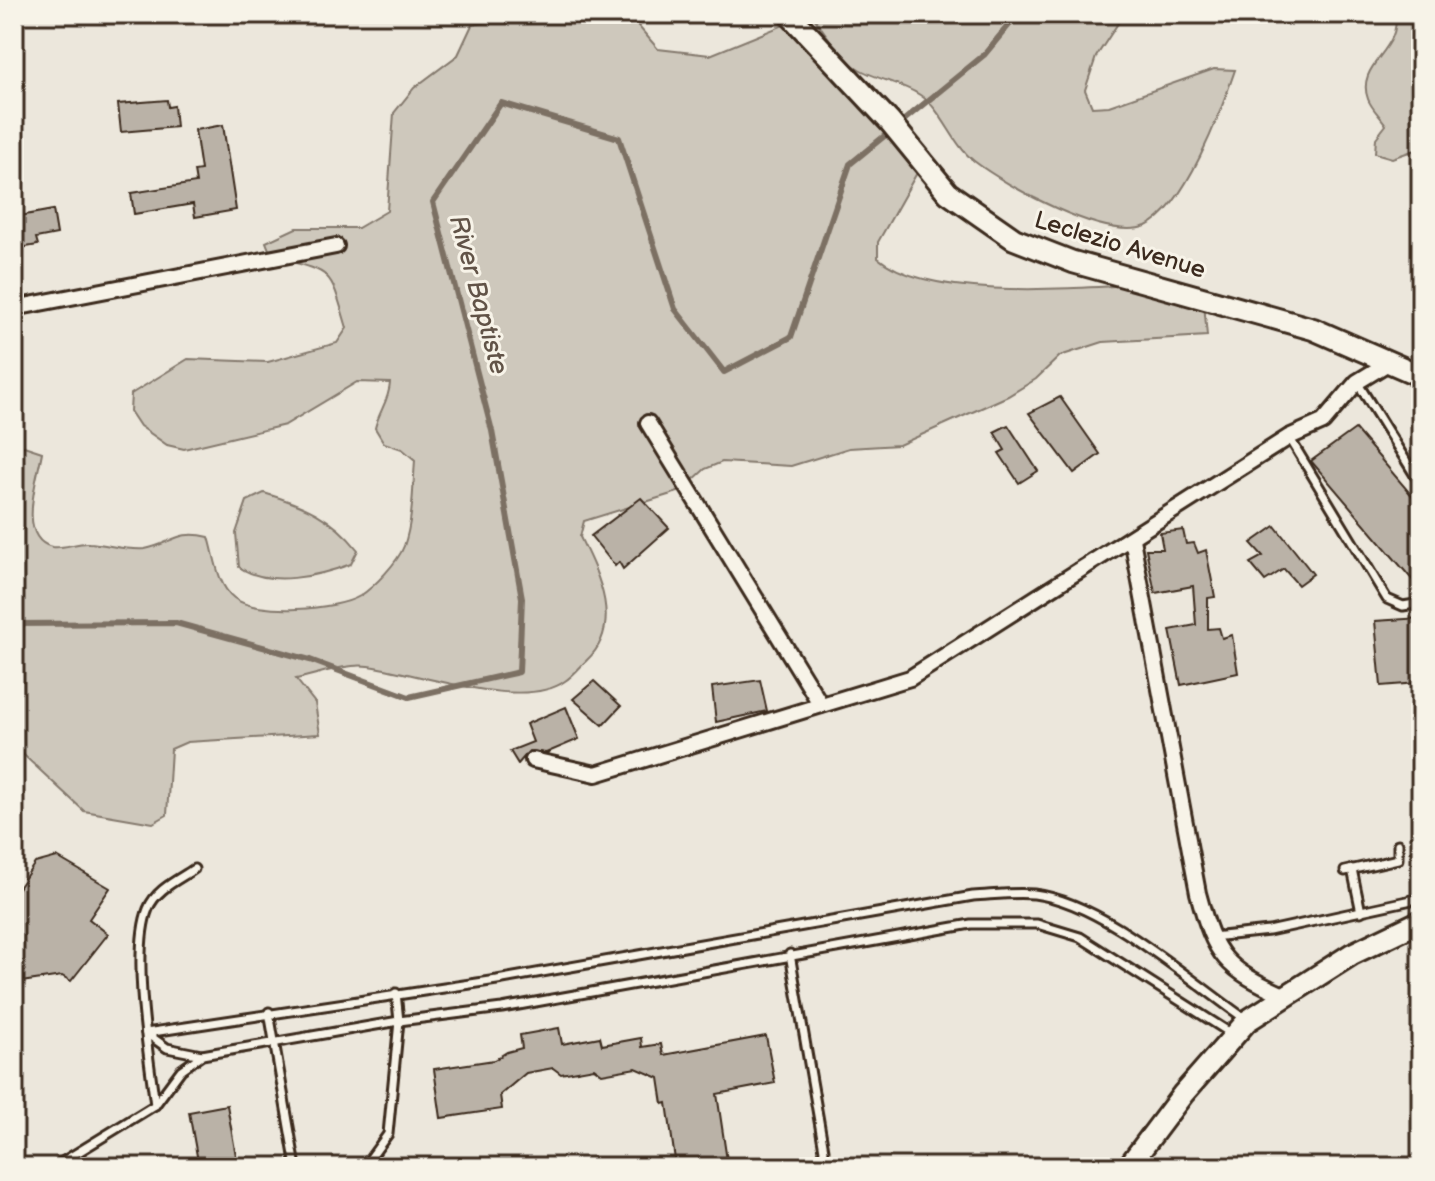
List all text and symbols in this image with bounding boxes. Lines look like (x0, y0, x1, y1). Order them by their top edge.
street label: Leclezio Avenue (1031, 205, 1209, 285)
water label: River Baptiste (442, 212, 514, 378)

